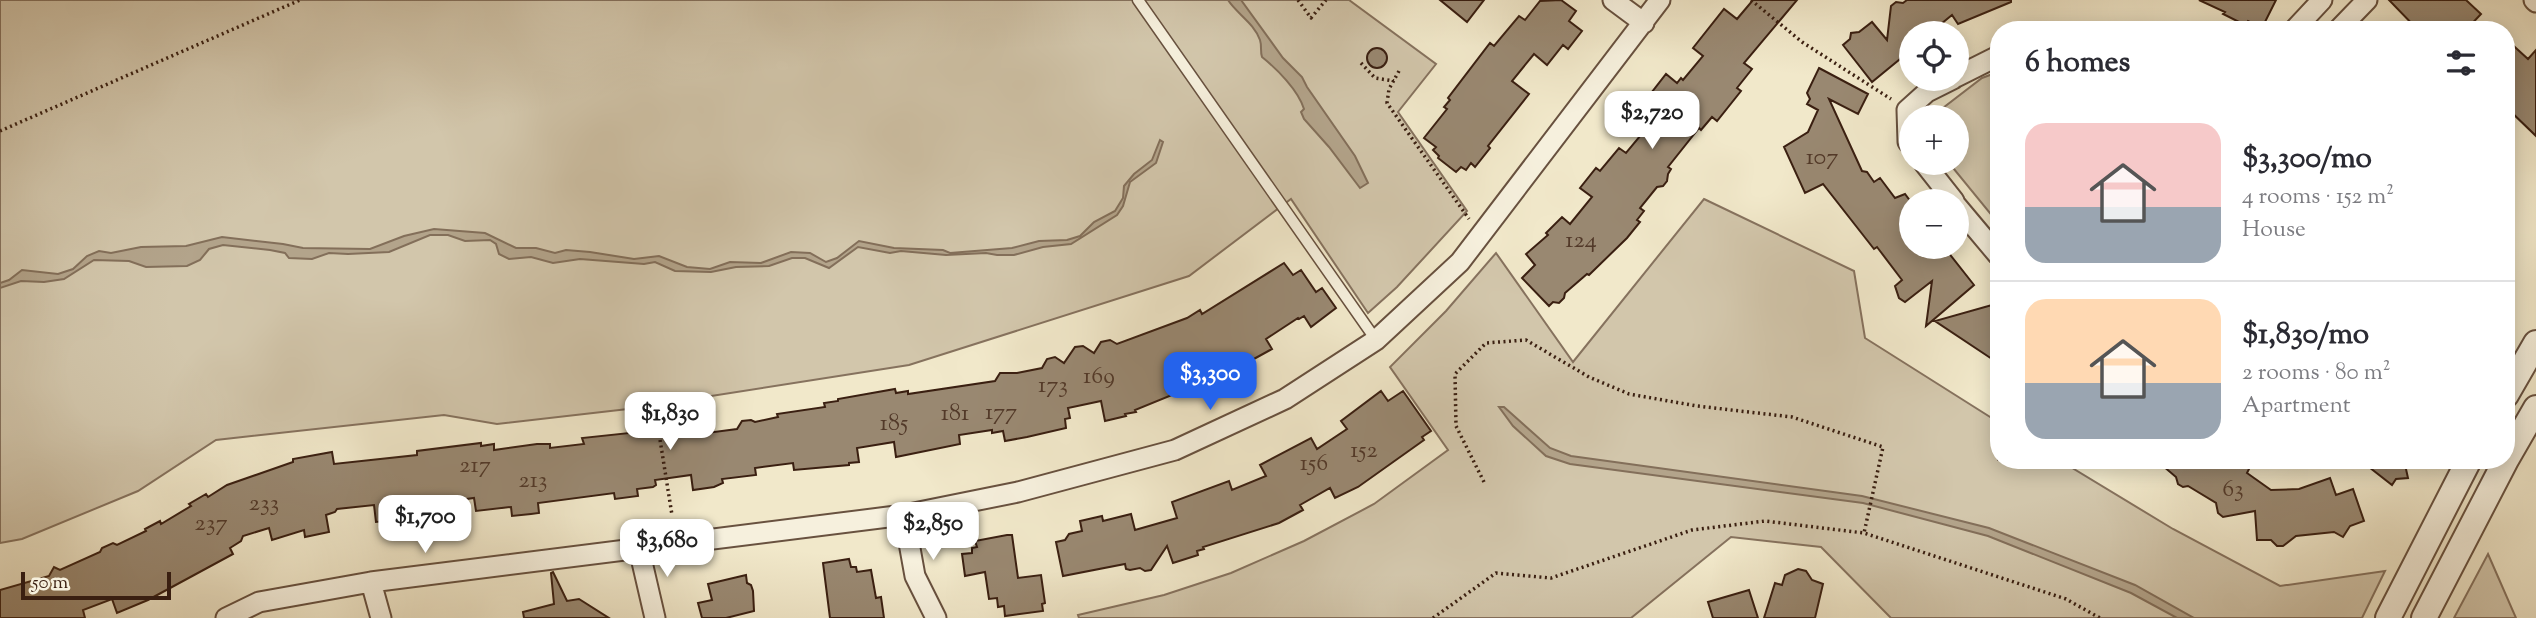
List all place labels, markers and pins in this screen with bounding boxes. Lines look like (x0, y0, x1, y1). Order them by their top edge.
pin: $2,720 (1595, 92, 1709, 151)
pin: $3,300 (1153, 352, 1267, 412)
pin: $1,830 (613, 392, 727, 452)
pin: $1,700 (368, 496, 482, 555)
pin: $2,850 (876, 503, 990, 562)
pin: $3,680 (610, 520, 724, 579)

